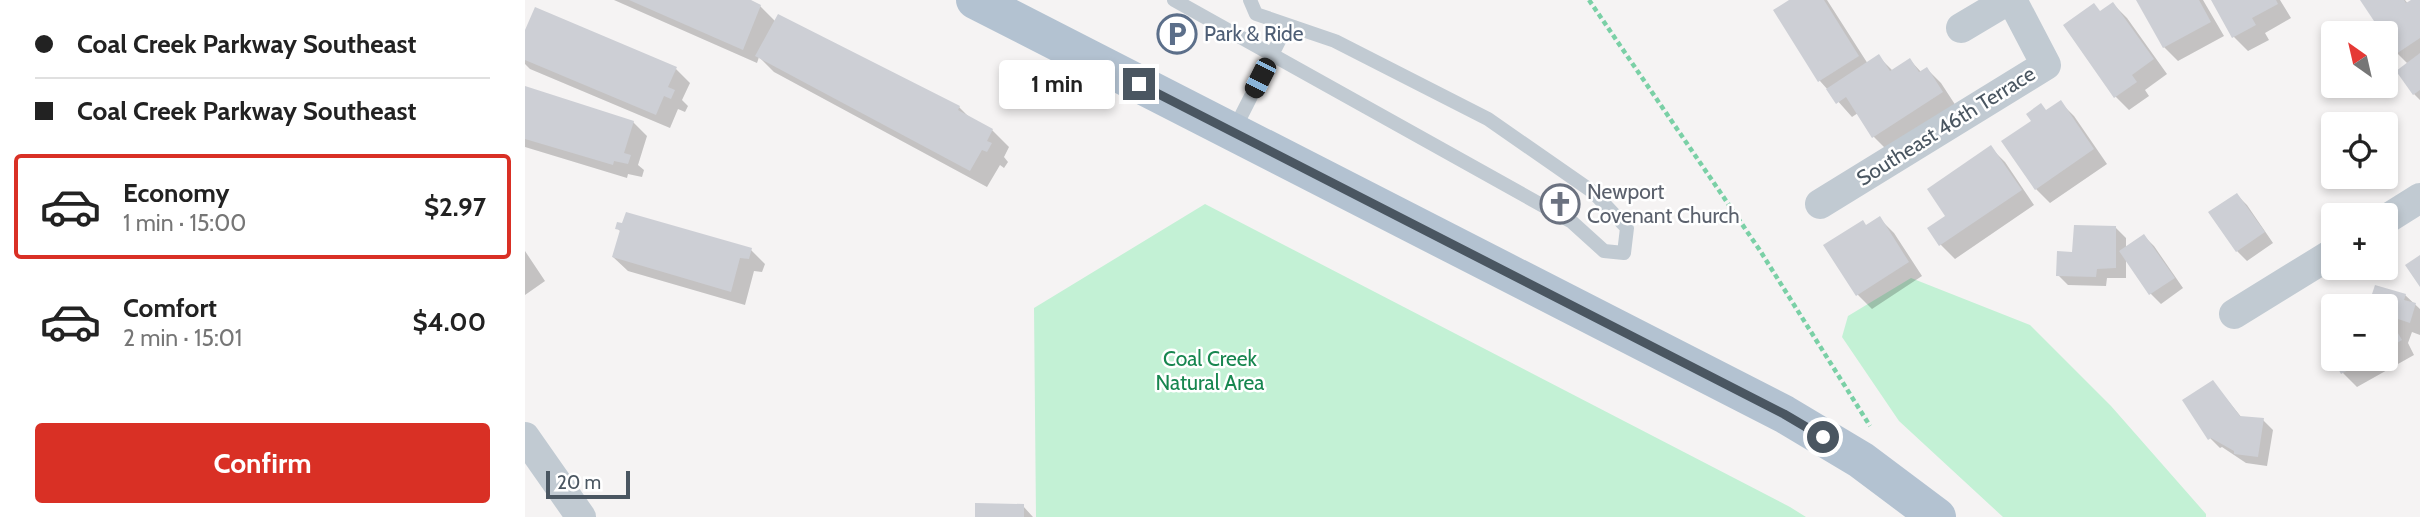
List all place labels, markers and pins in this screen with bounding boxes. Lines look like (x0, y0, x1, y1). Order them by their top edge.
parking icon: Park & Ride (1156, 13, 1198, 55)
place label: Park & Ride (1204, 21, 1304, 46)
place label: Newport Covenant Church (1587, 179, 1740, 228)
church icon: Newport Covenant Church (1539, 183, 1581, 225)

